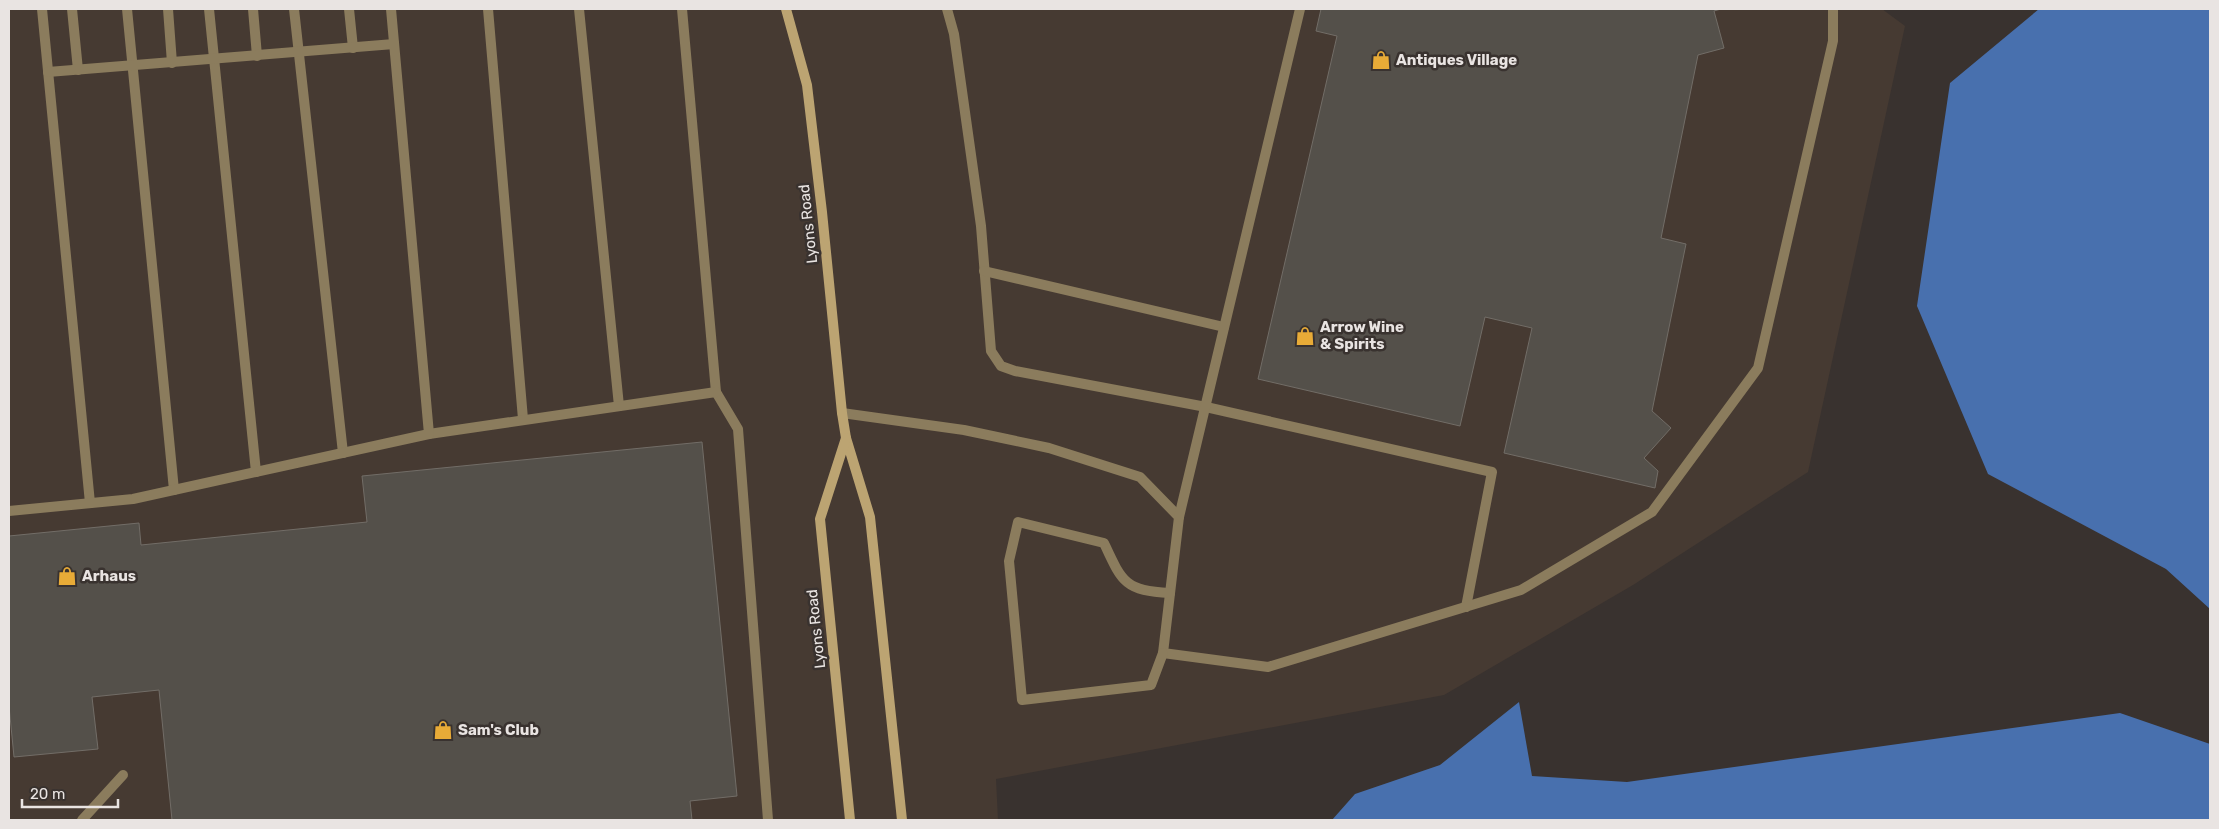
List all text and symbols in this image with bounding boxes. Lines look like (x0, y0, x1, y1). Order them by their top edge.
shop icon: Antiques Village (1370, 49, 1392, 71)
place label: Antiques Village (1396, 51, 1517, 69)
street label: Lyons Road (795, 183, 821, 265)
place label: Arrow Wine & Spirits (1320, 318, 1404, 353)
shop icon: Arrow Wine & Spirits (1294, 325, 1316, 347)
shop icon: Arhaus (56, 565, 78, 587)
place label: Arhaus (82, 567, 136, 585)
street label: Lyons Road (803, 588, 829, 670)
shop icon: Sam's Club (432, 719, 454, 741)
place label: Sam's Club (458, 721, 539, 739)
scale bar (22, 776, 119, 808)
text: 20 m (30, 785, 65, 803)

